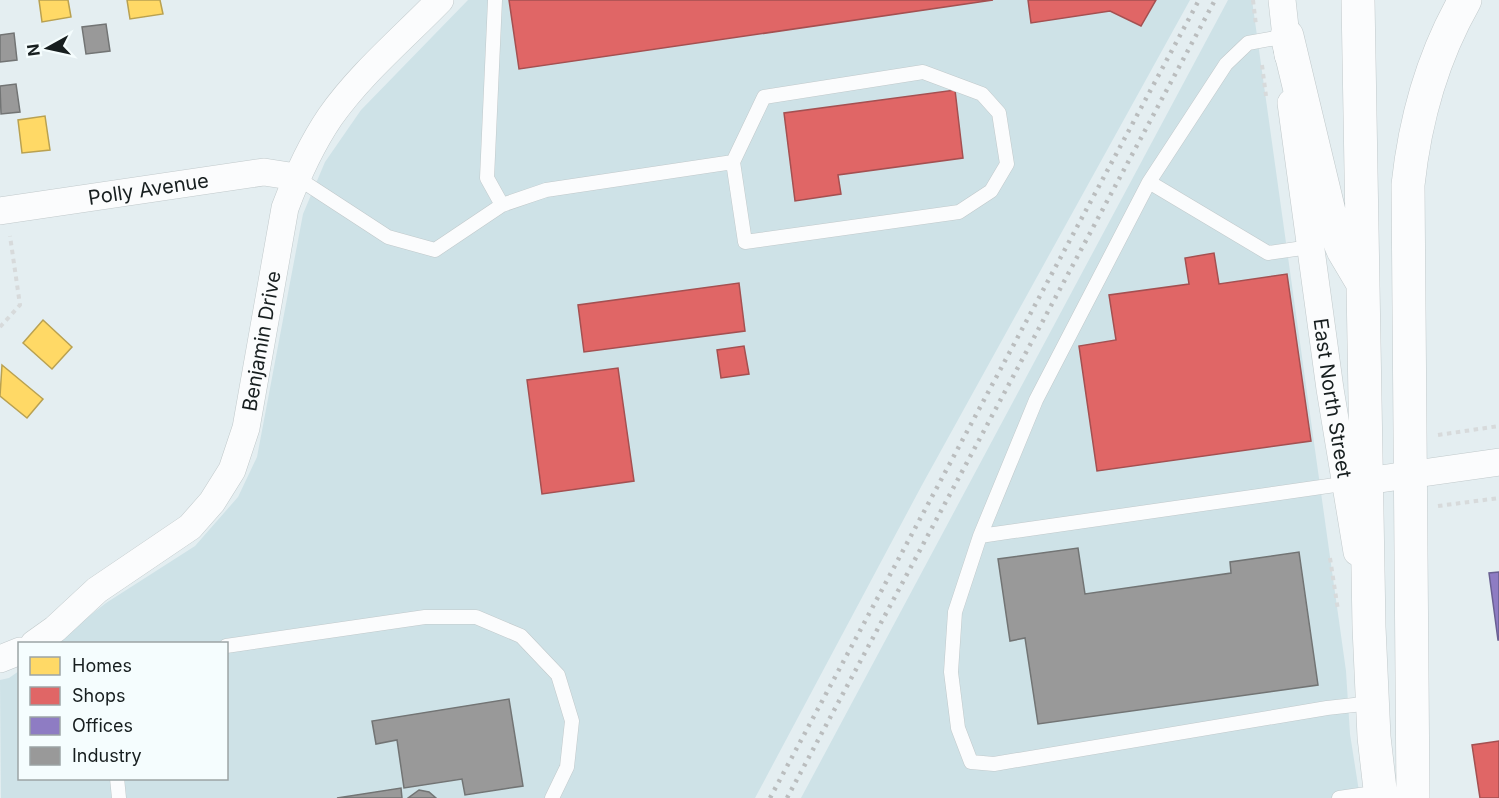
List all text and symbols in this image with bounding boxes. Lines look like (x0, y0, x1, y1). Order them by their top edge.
north arrow (18, 18, 78, 78)
text: N (22, 43, 44, 58)
street label: Polly Avenue (86, 168, 210, 210)
street label: Benjamin Drive (237, 269, 286, 413)
street label: East North Street (1308, 317, 1357, 480)
legend (18, 642, 228, 780)
text: Homes (72, 655, 132, 676)
text: Shops (72, 685, 126, 706)
text: Offices (72, 715, 133, 736)
text: Industry (72, 745, 142, 766)

